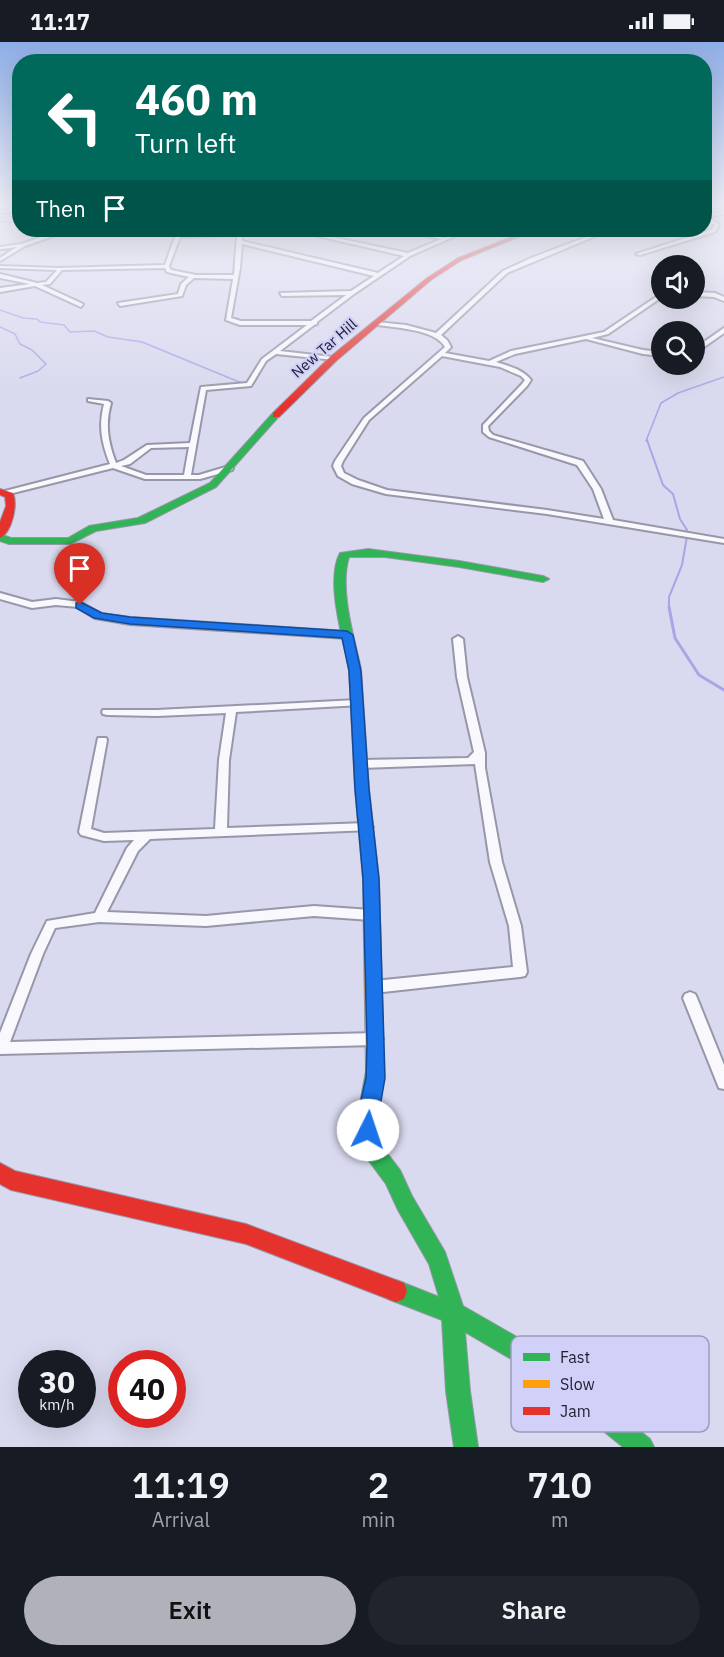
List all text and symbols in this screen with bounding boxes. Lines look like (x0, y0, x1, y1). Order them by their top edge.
text: 11:17 (30, 7, 90, 36)
text: 460 m (135, 72, 258, 127)
icon: left (36, 78, 114, 156)
text: Turn left (135, 125, 236, 160)
icon: arrive (98, 192, 131, 225)
text: Then (36, 194, 86, 223)
map controls (651, 255, 705, 375)
button: sound (651, 255, 705, 309)
street label: New Tar Hill (287, 314, 361, 382)
button: search (651, 321, 705, 375)
pin (54, 543, 105, 605)
icon: arrive (63, 552, 96, 585)
position arrow (336, 1098, 400, 1162)
legend (511, 1336, 709, 1432)
text: Fast (560, 1347, 590, 1367)
speed limit sign: 40 (108, 1350, 186, 1428)
text: 30 (39, 1362, 75, 1401)
text: Slow (560, 1374, 595, 1394)
text: km/h (39, 1395, 75, 1414)
text: Jam (560, 1401, 591, 1421)
text: 11:19 (132, 1461, 230, 1508)
text: 2 (368, 1461, 389, 1508)
text: 710 (527, 1461, 592, 1508)
text: Arrival (152, 1506, 210, 1533)
text: min (362, 1506, 395, 1533)
text: m (551, 1506, 568, 1533)
button: Exit (24, 1576, 356, 1645)
button: Share (368, 1576, 700, 1645)

